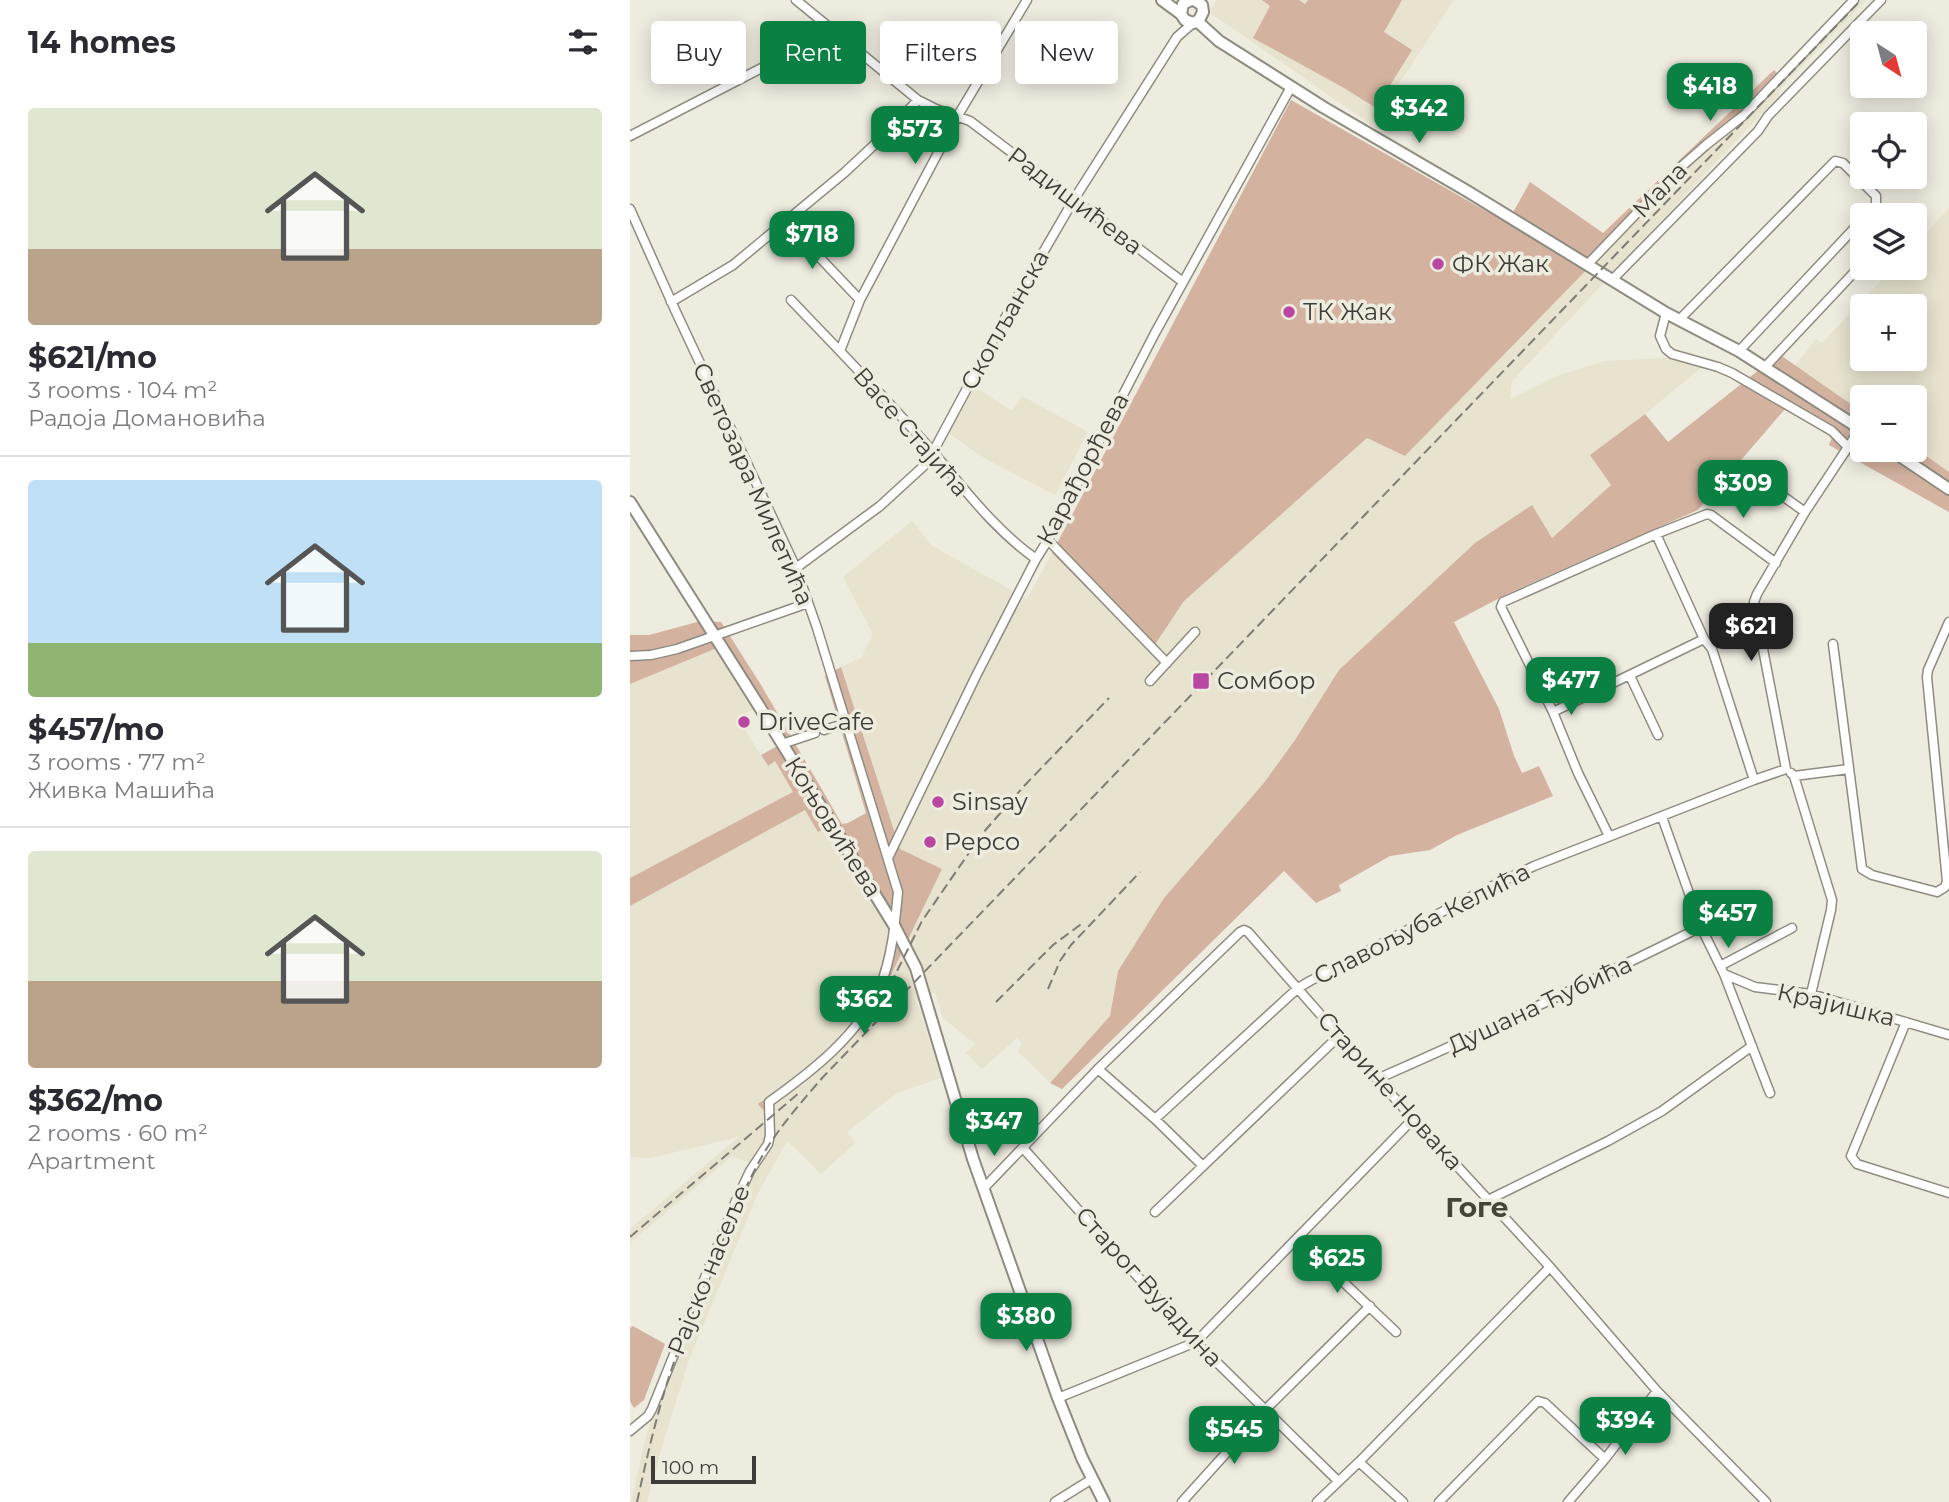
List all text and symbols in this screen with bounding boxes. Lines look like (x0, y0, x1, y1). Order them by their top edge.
chip: Buy (651, 21, 746, 84)
chip: Rent (760, 21, 866, 84)
chip: Filters (880, 21, 1001, 84)
chip: New (1015, 21, 1118, 84)
north arrow (1850, 21, 1927, 98)
map controls (1850, 21, 1927, 462)
icon: filters (564, 23, 602, 61)
text: 14 homes (28, 24, 176, 61)
pin: $418 (1669, 64, 1751, 123)
text: $418 (1683, 72, 1737, 100)
pin: $342 (1378, 86, 1460, 145)
text: $342 (1390, 94, 1448, 122)
pin: $573 (874, 106, 956, 166)
button: locate (1850, 112, 1927, 189)
text: $573 (887, 115, 943, 143)
street label: Радишићева (1002, 141, 1148, 261)
icon: home (252, 153, 378, 279)
street label: Мала (1626, 156, 1693, 224)
button: layers (1850, 203, 1927, 280)
pin: $718 (771, 212, 853, 271)
text: $718 (785, 220, 839, 248)
street label: Скопљанска (954, 245, 1055, 395)
place label: ФК Жак (1452, 249, 1549, 278)
marker: ФК Жак (1430, 256, 1446, 272)
button: + (1850, 294, 1927, 371)
place label: ТК Жак (1303, 297, 1392, 326)
marker: ТК Жак (1281, 304, 1297, 320)
text: $621/mo (28, 339, 157, 376)
street label: Светозара Милетића (687, 358, 820, 610)
street label: Васе Стајића (847, 361, 975, 502)
text: 3 rooms · 104 m² (28, 376, 217, 404)
button: − (1850, 385, 1927, 462)
street label: Карађорђева (1030, 388, 1135, 550)
text: Радоја Домановића (28, 404, 266, 432)
pin: $309 (1702, 461, 1784, 520)
text: $309 (1714, 469, 1772, 497)
icon: home (252, 525, 378, 651)
pin: $621 (1710, 604, 1792, 663)
text: $621 (1725, 612, 1777, 640)
pin: $477 (1530, 658, 1612, 717)
place label: Сомбор (1217, 666, 1315, 695)
text: $477 (1542, 666, 1600, 694)
marker: Сомбор (1191, 671, 1211, 691)
place label: DriveCafe (758, 707, 874, 736)
text: $457/mo (28, 711, 164, 748)
marker: DriveCafe (736, 714, 752, 730)
text: 3 rooms · 77 m² (28, 748, 206, 776)
street label: Коњовићева (779, 751, 888, 902)
text: Живка Машића (28, 776, 215, 804)
place label: Sinsay (952, 787, 1028, 816)
marker: Sinsay (930, 794, 946, 810)
place label: Pepco (944, 827, 1020, 856)
marker: Pepco (922, 834, 938, 850)
street label: Славољуба Келића (1309, 856, 1535, 991)
pin: $457 (1687, 890, 1769, 950)
icon: home (252, 896, 378, 1022)
text: $457 (1699, 899, 1757, 927)
street label: Душана Ћубића (1443, 949, 1637, 1060)
pin: $362 (823, 976, 905, 1036)
street label: Крајишка (1774, 977, 1898, 1032)
text: $362 (836, 985, 892, 1013)
street label: Старине Новака (1311, 1005, 1469, 1176)
text: $362/mo (28, 1082, 163, 1119)
pin: $347 (953, 1098, 1035, 1158)
text: $347 (965, 1107, 1023, 1135)
text: 2 rooms · 60 m² (28, 1119, 208, 1147)
text: Apartment (28, 1147, 156, 1175)
street label: Рајско насеље (661, 1181, 756, 1359)
district label: Гоге (1445, 1190, 1509, 1224)
street label: Старог Вујадина (1070, 1201, 1229, 1373)
pin: $625 (1296, 1236, 1378, 1295)
text: $625 (1309, 1244, 1365, 1272)
pin: $380 (985, 1294, 1067, 1353)
text: $380 (996, 1302, 1056, 1330)
pin: $394 (1584, 1398, 1666, 1457)
pin: $545 (1193, 1406, 1275, 1466)
text: $394 (1596, 1406, 1654, 1434)
text: $545 (1205, 1415, 1263, 1443)
scale bar (651, 1453, 756, 1485)
text: 100 m (662, 1456, 719, 1479)

